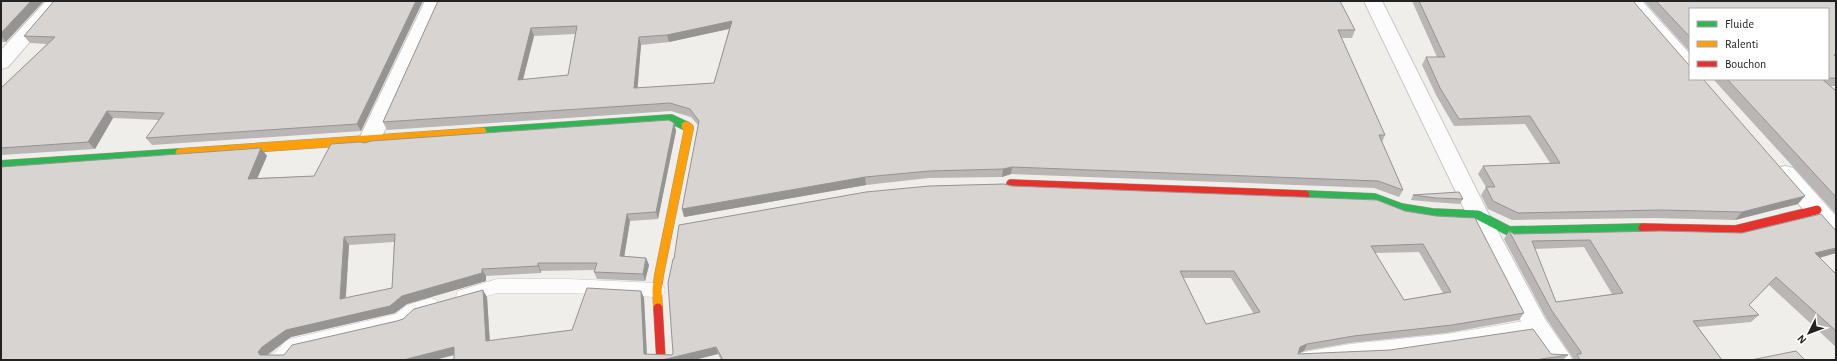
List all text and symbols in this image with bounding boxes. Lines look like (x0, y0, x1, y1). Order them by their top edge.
legend (1689, 8, 1829, 80)
text: Fluide (1725, 18, 1754, 30)
text: Ralenti (1725, 38, 1758, 50)
text: Bouchon (1725, 58, 1766, 70)
north arrow (1789, 313, 1829, 353)
text: N (1795, 333, 1809, 346)

